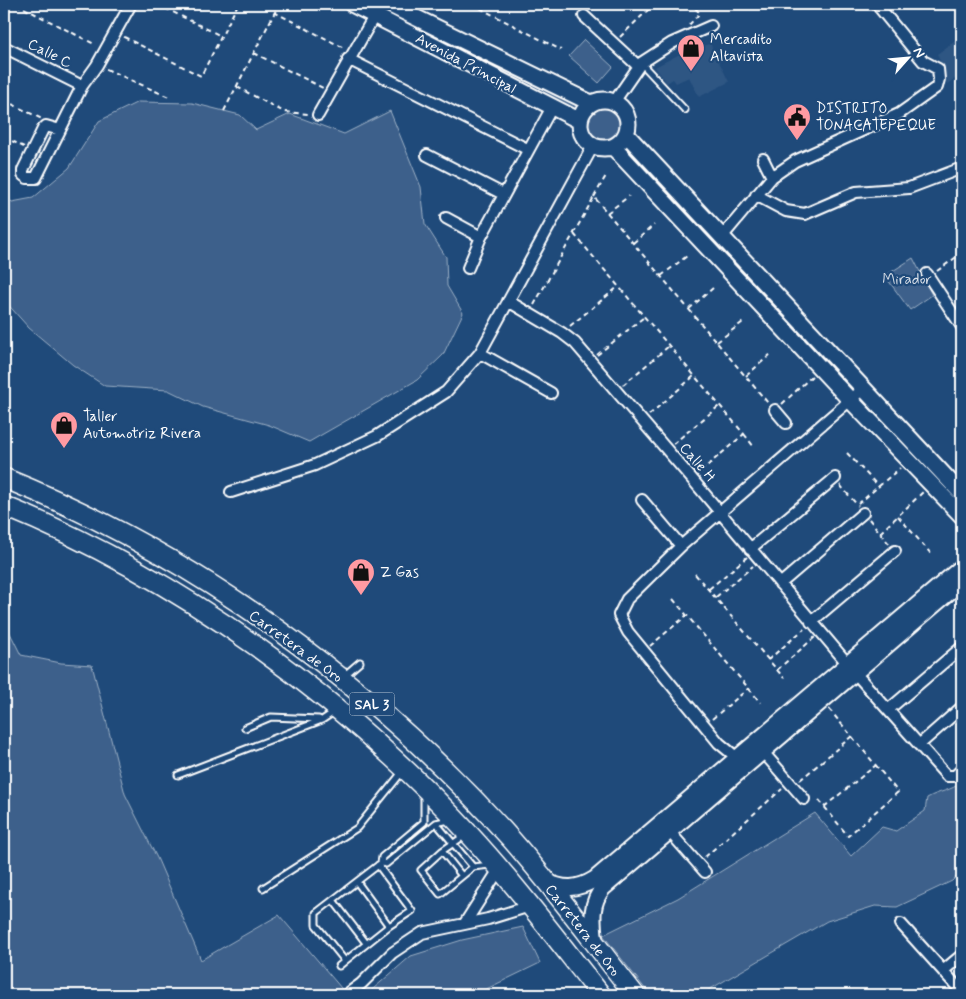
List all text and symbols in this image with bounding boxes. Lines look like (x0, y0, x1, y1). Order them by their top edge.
street label: Avenida Principal (412, 29, 519, 99)
place label: Mercadito Altavista (710, 30, 772, 67)
north arrow (884, 32, 934, 82)
shop icon: Mercadito Altavista (676, 33, 706, 72)
street label: Calle C (24, 34, 75, 74)
text: N (909, 44, 929, 61)
place label: DISTRITO TONACATEPEQUE (816, 99, 936, 136)
public building icon: DISTRITO TONACATEPEQUE (782, 102, 812, 141)
park label: Mirador (882, 270, 932, 290)
place label: Taller Automotriz Rivera (83, 407, 201, 444)
shop icon: Taller Automotriz Rivera (49, 410, 79, 449)
street label: Calle H (675, 439, 720, 487)
shop icon: Z Gas (346, 557, 376, 596)
place label: Z Gas (380, 563, 419, 583)
street label: Carretera de Oro (244, 606, 346, 688)
road number: SAL 3 (350, 692, 394, 716)
street label: Carretera de Oro (540, 880, 624, 981)

